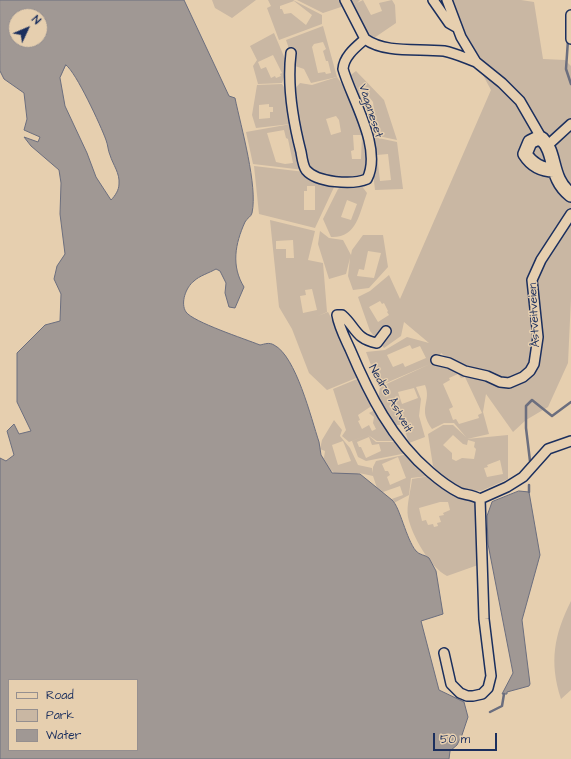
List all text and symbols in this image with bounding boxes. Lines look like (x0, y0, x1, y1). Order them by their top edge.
north arrow (8, 8, 48, 48)
text: N (28, 12, 44, 28)
street label: Våganeset (355, 82, 385, 140)
street label: Åstveitveien (526, 282, 544, 348)
street label: Nedre Åstveit (365, 362, 415, 436)
legend (8, 679, 138, 751)
text: Road (46, 687, 74, 704)
text: Park (46, 707, 74, 724)
scale bar (435, 725, 499, 751)
text: Water (46, 727, 81, 744)
text: 50 m (440, 731, 470, 748)

